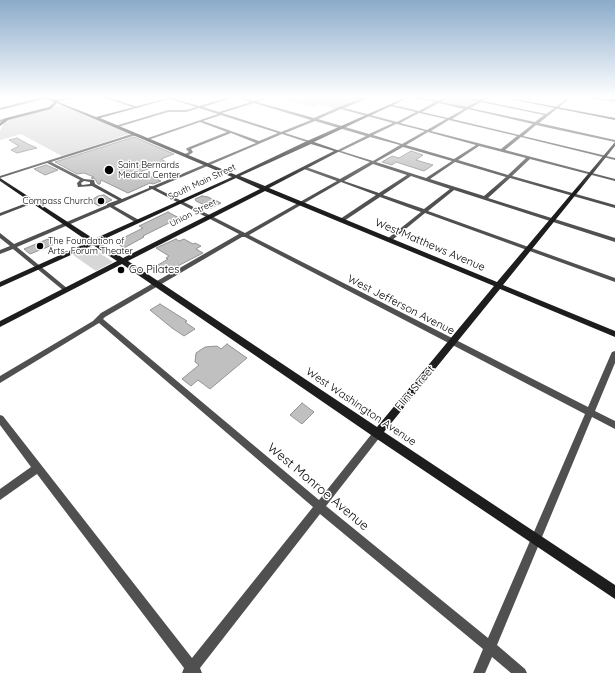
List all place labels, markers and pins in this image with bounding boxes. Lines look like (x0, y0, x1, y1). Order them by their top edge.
place label: Saint Bernards Medical Center (118, 160, 180, 181)
marker: Saint Bernards Medical Center (103, 164, 115, 176)
place label: Compass Church (23, 196, 93, 206)
marker: Compass Church (96, 196, 106, 206)
place label: The Foundation of Arts- Forum Theater (48, 236, 133, 257)
marker: The Foundation of Arts- Forum Theater (35, 241, 45, 251)
place label: Go Pilates (129, 263, 179, 277)
marker: Go Pilates (116, 265, 126, 275)

